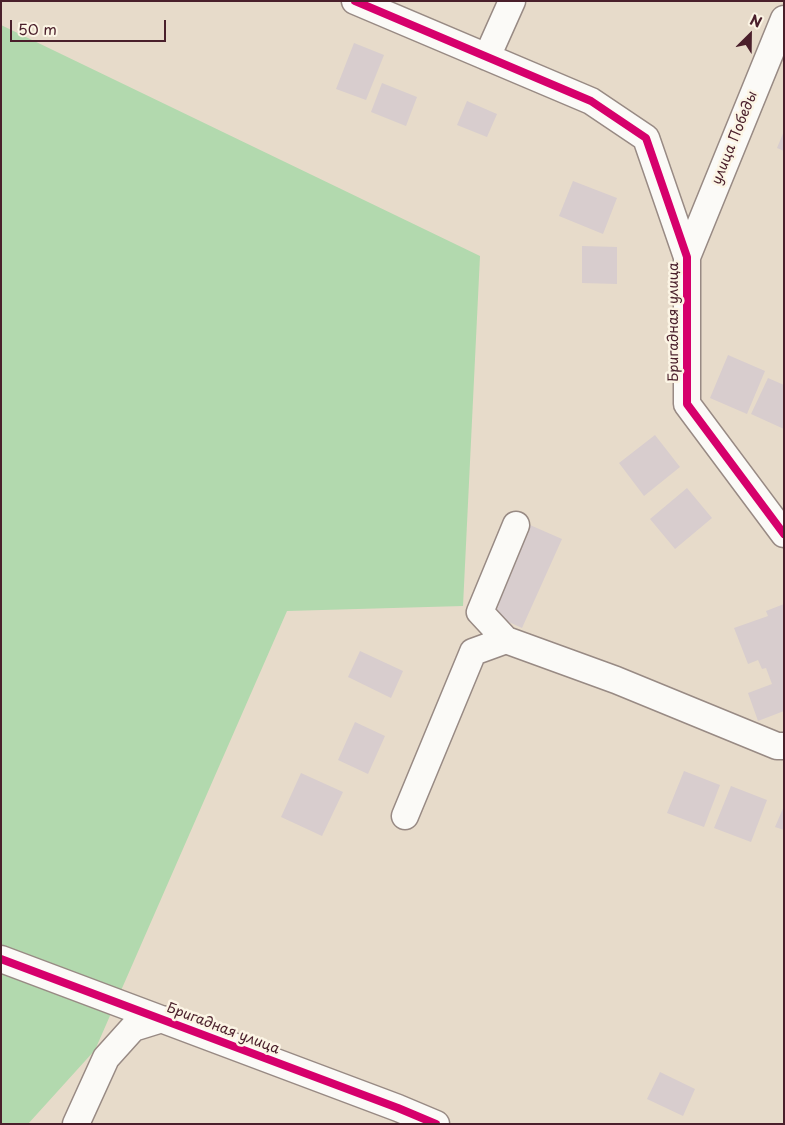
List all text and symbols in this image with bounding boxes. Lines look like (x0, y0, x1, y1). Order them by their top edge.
text: N (747, 9, 765, 33)
scale bar (12, 10, 169, 42)
north arrow (725, 10, 775, 60)
text: 50 m (18, 17, 57, 40)
street label: улица Победы (709, 89, 761, 187)
street label: Бригадная улица (666, 262, 682, 382)
street label: Бригадная улица (164, 1000, 282, 1058)

